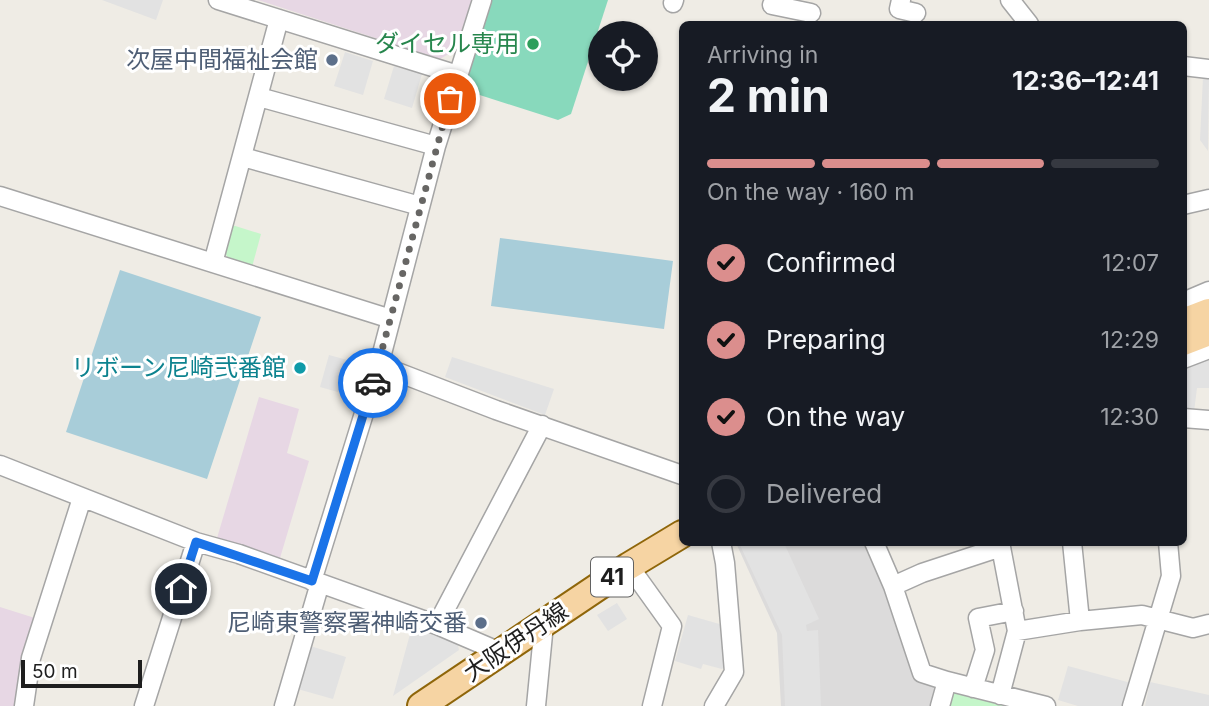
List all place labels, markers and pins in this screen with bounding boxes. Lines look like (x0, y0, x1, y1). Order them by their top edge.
place label: ダイセル専用 (375, 29, 519, 58)
marker: ダイセル専用 (525, 36, 541, 52)
place label: 次屋中間福祉会館 (126, 45, 318, 74)
marker: 次屋中間福祉会館 (324, 52, 340, 68)
pin (420, 69, 480, 129)
place label: リボーン尼崎弐番館 (71, 353, 286, 382)
marker: リボーン尼崎弐番館 (292, 360, 308, 376)
pin (151, 559, 211, 619)
place label: 尼崎東警察署神崎交番 (227, 608, 467, 637)
marker: 尼崎東警察署神崎交番 (473, 615, 489, 631)

